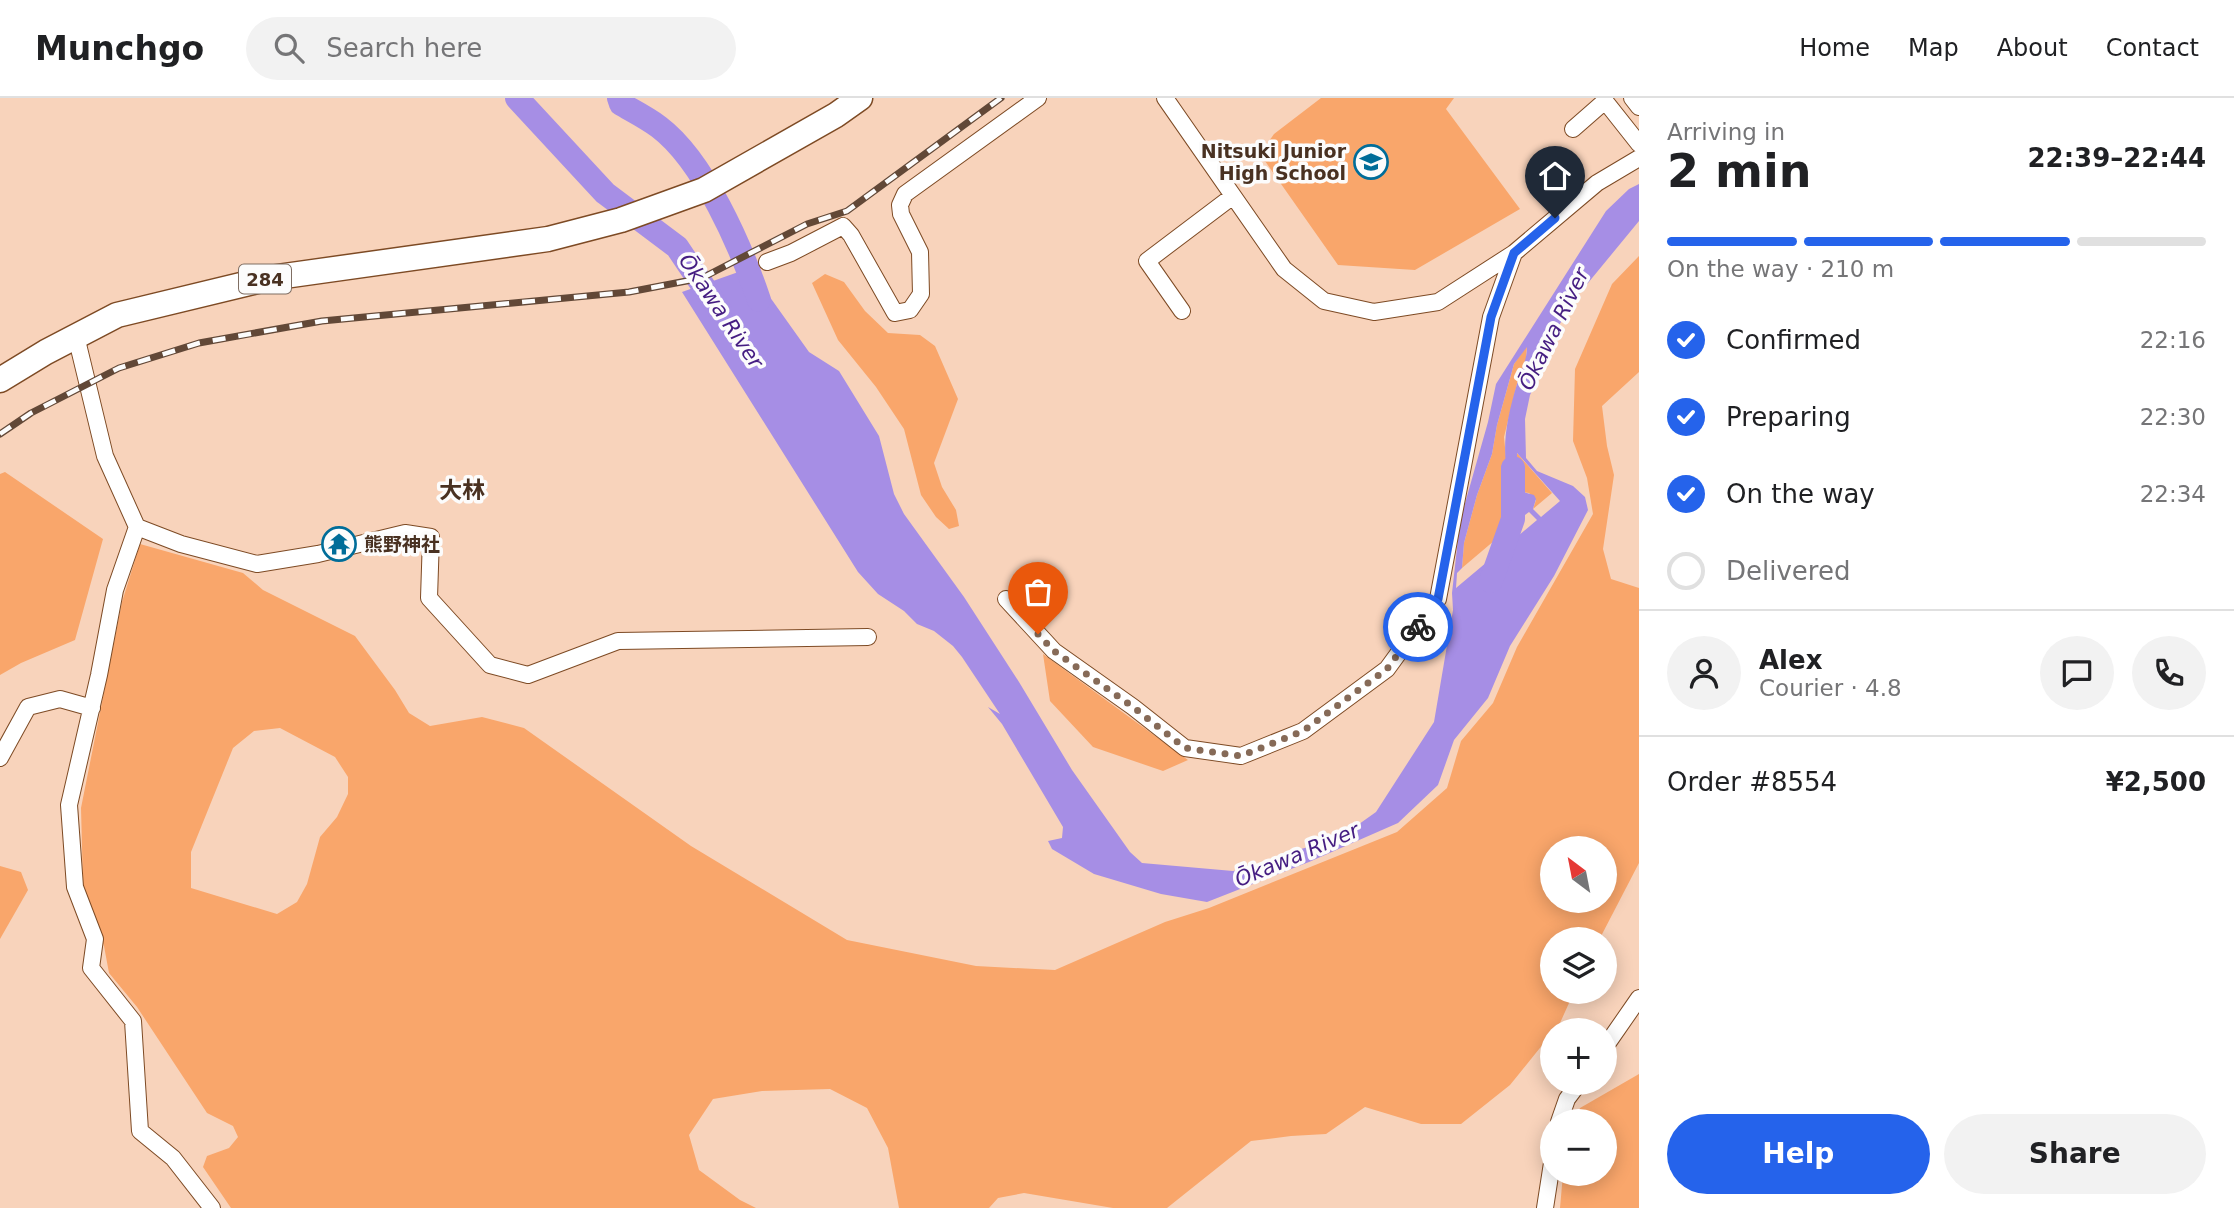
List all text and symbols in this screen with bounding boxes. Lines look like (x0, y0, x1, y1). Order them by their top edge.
search box (246, 17, 736, 80)
text: Munchgo (35, 29, 204, 68)
icon: search (270, 29, 308, 67)
text: Search here (326, 33, 482, 63)
text: Home (1799, 34, 1870, 62)
text: Map (1908, 34, 1959, 62)
text: About (1997, 34, 2068, 62)
text: Contact (2106, 34, 2199, 62)
text: Arriving in (1667, 119, 1785, 145)
place label: Nitsuki Junior High School (1201, 140, 1347, 184)
school or university icon: Nitsuki Junior High School (1352, 143, 1390, 181)
text: 22:39–22:44 (2027, 143, 2206, 173)
text: 2 min (1667, 144, 1811, 198)
pin (1525, 146, 1585, 218)
icon: home (1536, 157, 1574, 195)
water label: Ōkawa River (674, 249, 770, 374)
text: On the way · 210 m (1667, 256, 1894, 282)
water label: Ōkawa River (1513, 262, 1594, 394)
road number: 284 (239, 264, 291, 294)
icon: check (1667, 321, 1705, 359)
text: Confirmed (1726, 325, 1861, 355)
text: 22:16 (2140, 327, 2206, 353)
icon: check (1667, 398, 1705, 436)
text: Preparing (1726, 402, 1851, 432)
text: 22:30 (2140, 404, 2206, 430)
icon: check (1667, 475, 1705, 513)
district label: 大林 (439, 477, 485, 503)
text: On the way (1726, 479, 1875, 509)
text: 22:34 (2140, 481, 2206, 507)
temple icon: 熊野神社 (320, 525, 358, 563)
place label: 熊野神社 (364, 533, 440, 555)
text: Delivered (1726, 556, 1850, 586)
pin (1008, 562, 1068, 634)
icon: bag (1019, 573, 1057, 611)
courier (1383, 592, 1453, 662)
icon: bike (1399, 608, 1437, 646)
button: person (1667, 636, 1741, 710)
button: chat (2040, 636, 2114, 710)
button: phone (2132, 636, 2206, 710)
text: Alex (1759, 645, 1822, 675)
text: Courier · 4.8 (1759, 675, 1902, 701)
text: Order #8554 (1667, 767, 1837, 797)
text: ¥2,500 (2106, 767, 2206, 797)
water label: Ōkawa River (1231, 817, 1364, 892)
north arrow (1540, 836, 1617, 914)
map controls (1540, 836, 1617, 1186)
button: layers (1540, 927, 1617, 1004)
button: + (1540, 1018, 1617, 1095)
button: − (1540, 1109, 1617, 1186)
button: Help (1667, 1114, 1930, 1194)
button: Share (1944, 1114, 2206, 1194)

